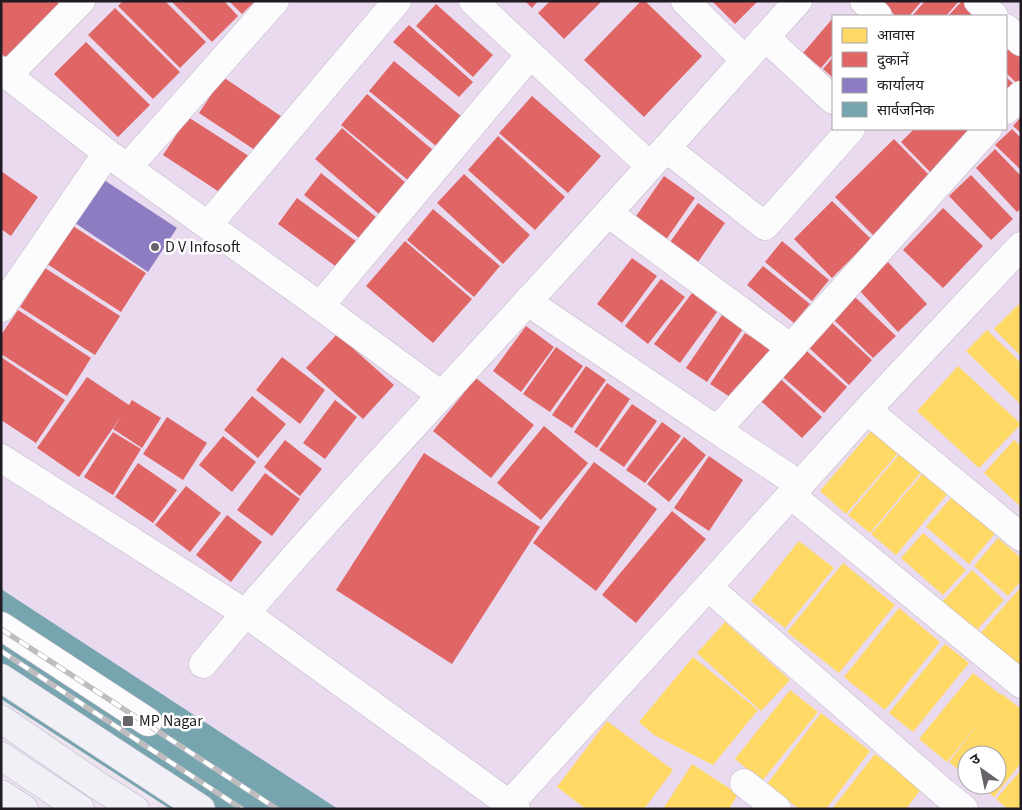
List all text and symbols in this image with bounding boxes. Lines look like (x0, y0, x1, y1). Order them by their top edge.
legend (832, 15, 1007, 130)
text: आवास (877, 25, 916, 46)
text: दुकानें (877, 50, 909, 71)
text: कार्यालय (877, 75, 924, 96)
text: सार्वजनिक (877, 100, 935, 121)
place label: D V Infosoft (165, 236, 241, 258)
marker: D V Infosoft (149, 241, 161, 253)
place label: MP Nagar (139, 710, 203, 732)
marker: MP Nagar (121, 714, 135, 728)
north arrow (957, 745, 1007, 795)
text: उ (967, 749, 985, 771)

